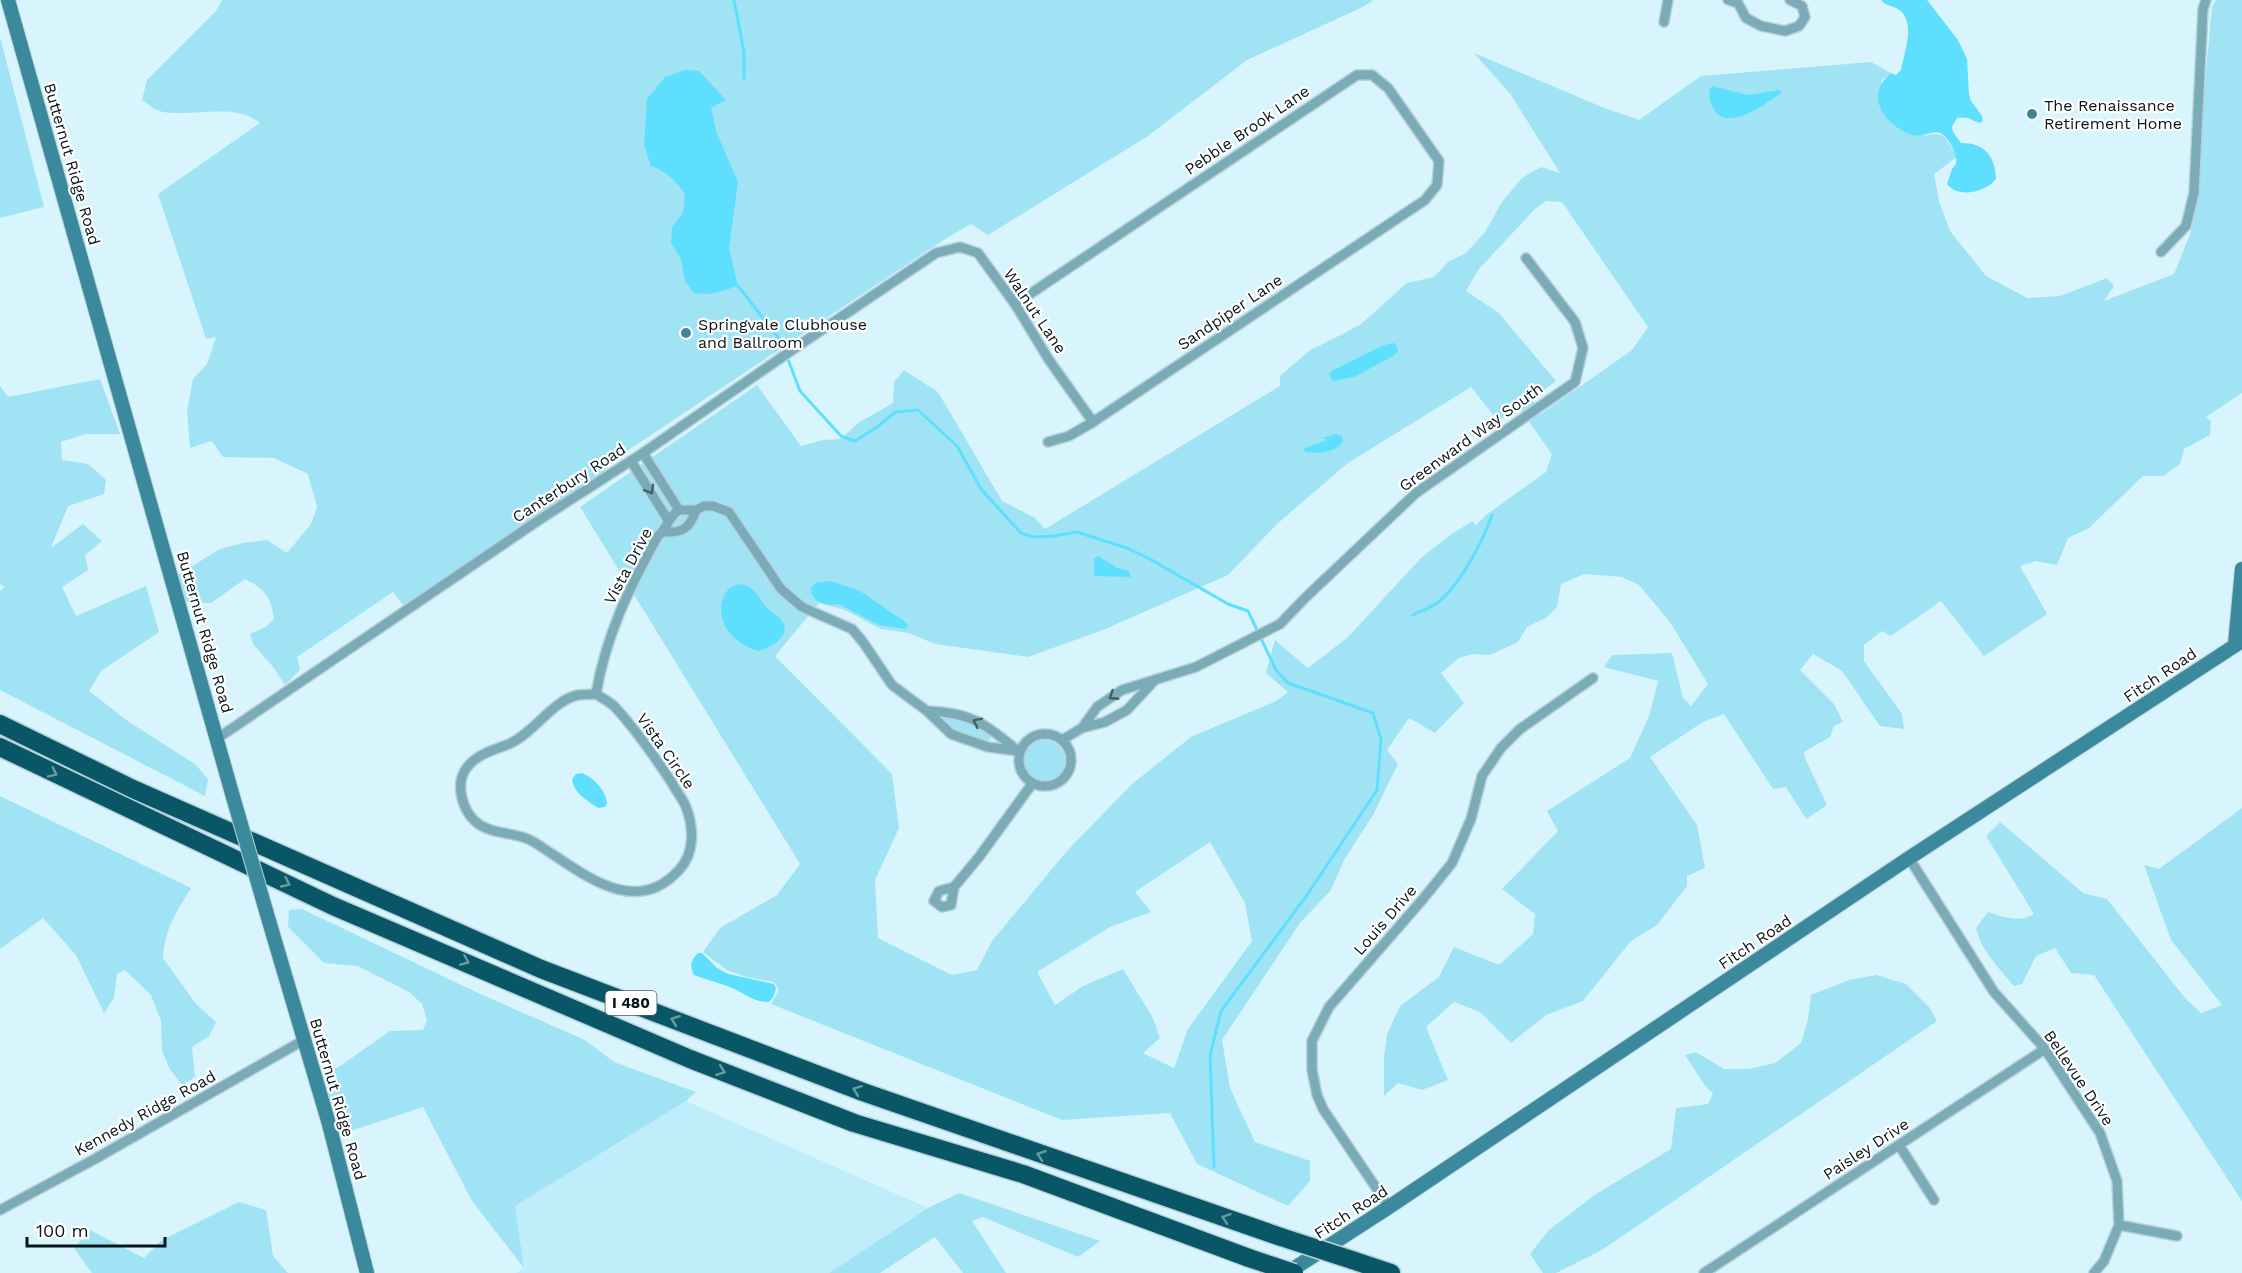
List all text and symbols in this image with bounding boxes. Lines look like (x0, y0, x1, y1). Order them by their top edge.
street label: Butternut Ridge Road (40, 81, 104, 247)
street label: Pebble Brook Lane (1181, 81, 1313, 179)
place label: The Renaissance Retirement Home (2044, 96, 2182, 133)
marker: The Renaissance Retirement Home (2025, 107, 2039, 121)
street label: Walnut Lane (1000, 265, 1070, 357)
street label: Sandpiper Lane (1174, 270, 1286, 354)
place label: Springvale Clubhouse and Ballroom (698, 315, 867, 352)
marker: Springvale Clubhouse and Ballroom (679, 326, 693, 340)
street label: Greenward Way South (1396, 379, 1546, 495)
street label: Canterbury Road (509, 439, 629, 527)
one-way arrow (642, 484, 653, 495)
street label: Vista Drive (600, 525, 656, 607)
street label: Butternut Ridge Road (173, 549, 237, 715)
street label: Fitch Road (2120, 644, 2200, 706)
one-way arrow (1109, 689, 1120, 700)
street label: Vista Circle (633, 709, 699, 793)
one-way arrow (973, 717, 984, 729)
one-way arrow (46, 765, 57, 777)
one-way arrow (279, 876, 290, 888)
street label: Louis Drive (1349, 881, 1421, 959)
street label: Fitch Road (1715, 911, 1795, 973)
one-way arrow (458, 954, 469, 966)
road number: I 480 (606, 991, 656, 1015)
one-way arrow (670, 1015, 681, 1028)
street label: Butternut Ridge Road (306, 1016, 370, 1182)
street label: Bellevue Drive (2040, 1027, 2118, 1129)
one-way arrow (715, 1063, 726, 1076)
street label: Kennedy Ridge Road (71, 1066, 219, 1160)
one-way arrow (852, 1085, 863, 1097)
street label: Paisley Drive (1820, 1114, 1912, 1184)
one-way arrow (1036, 1149, 1047, 1162)
street label: Fitch Road (1311, 1181, 1391, 1243)
scale bar (27, 1210, 165, 1248)
one-way arrow (1221, 1212, 1231, 1225)
text: 100 m (36, 1220, 89, 1241)

